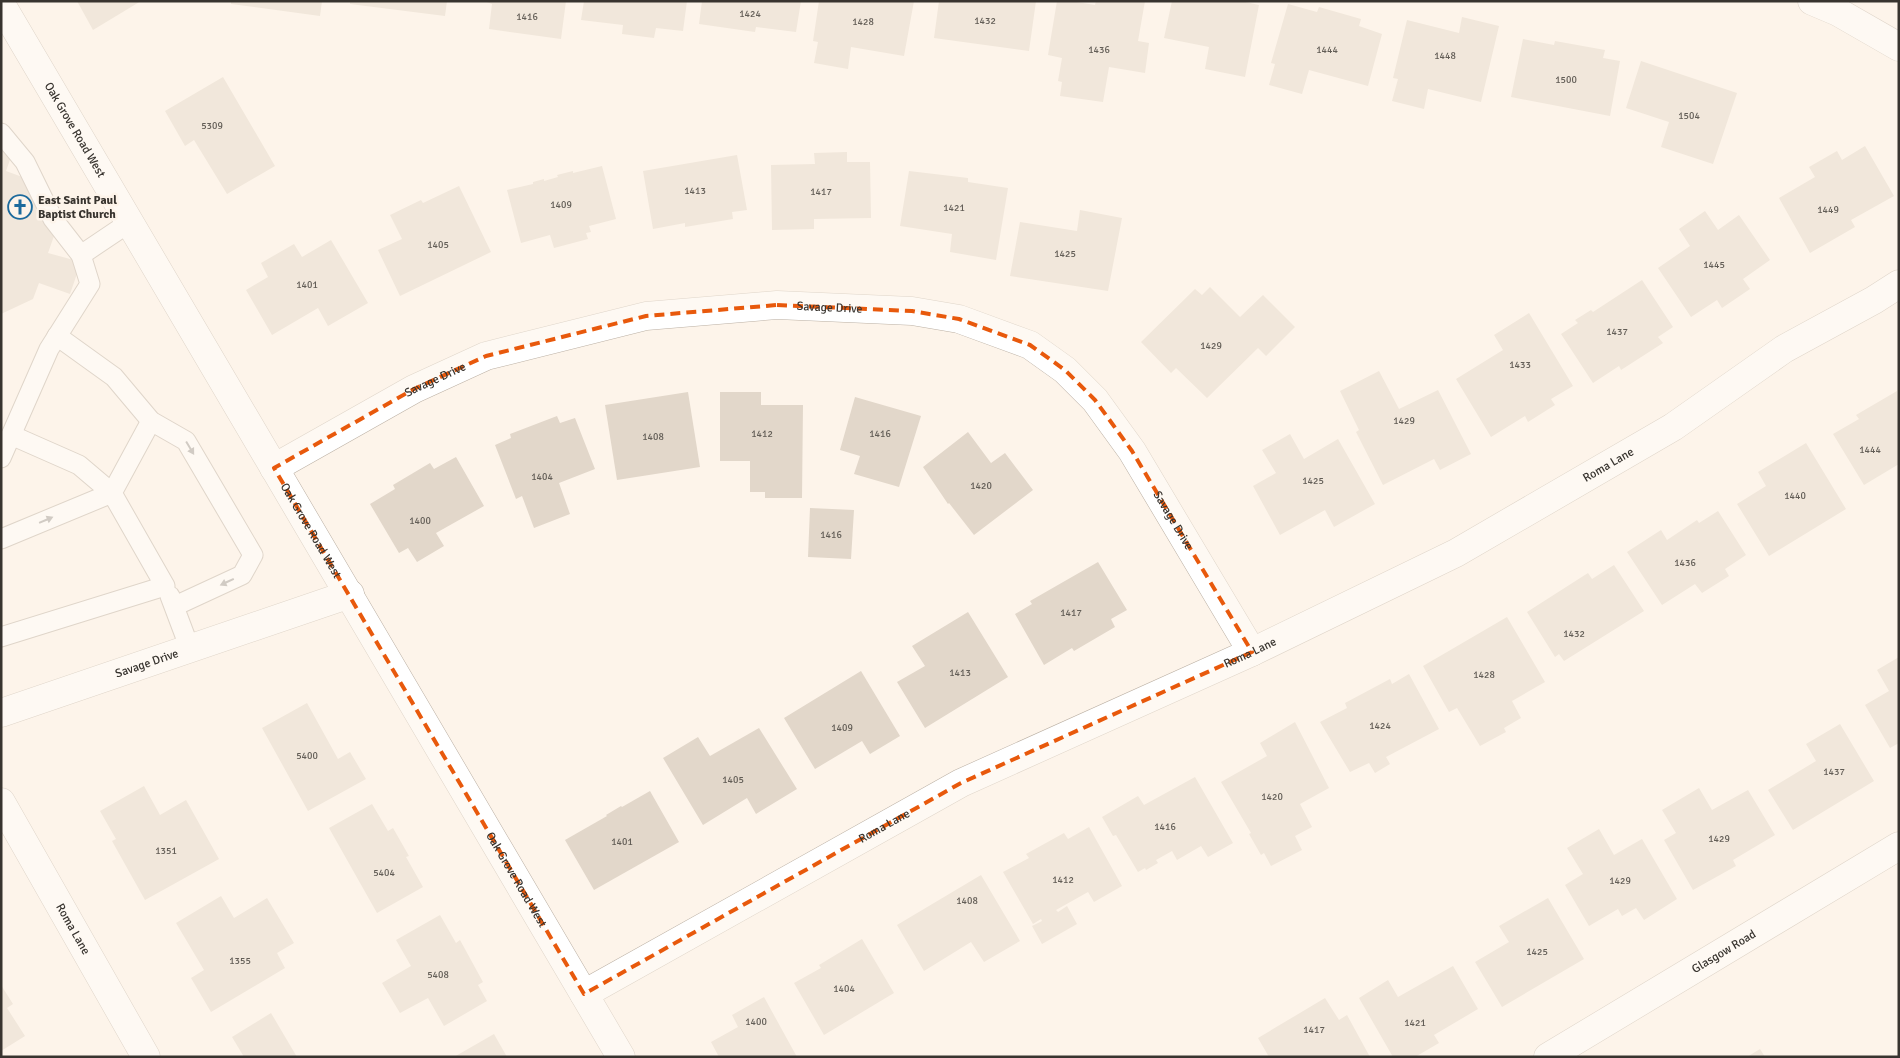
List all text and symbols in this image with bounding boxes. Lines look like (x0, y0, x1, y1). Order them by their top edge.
house number: 1424 (739, 8, 761, 20)
house number: 1416 (516, 11, 538, 23)
house number: 1432 (974, 15, 996, 27)
house number: 1428 (852, 16, 874, 28)
house number: 1436 (1088, 44, 1110, 56)
house number: 1444 (1316, 44, 1338, 56)
house number: 1448 (1434, 50, 1456, 62)
house number: 1500 (1555, 74, 1577, 86)
street label: Oak Grove Road West (41, 80, 109, 180)
house number: 1504 (1678, 110, 1700, 122)
house number: 5309 (201, 120, 223, 132)
house number: 1413 (684, 185, 706, 197)
house number: 1417 (810, 186, 832, 198)
place label: East Saint Paul Baptist Church (38, 193, 117, 222)
church icon: East Saint Paul Baptist Church (7, 194, 33, 220)
house number: 1409 (550, 199, 572, 211)
house number: 1421 (943, 202, 965, 214)
house number: 1449 (1817, 204, 1839, 216)
house number: 1405 (427, 239, 449, 251)
house number: 1425 (1054, 248, 1076, 260)
house number: 1445 (1703, 259, 1725, 271)
house number: 1401 (296, 279, 318, 291)
street label: Savage Drive (796, 299, 863, 317)
house number: 1437 (1606, 326, 1628, 338)
house number: 1429 (1200, 340, 1222, 352)
street label: Savage Drive (402, 359, 468, 401)
house number: 1433 (1509, 359, 1531, 371)
house number: 1429 (1393, 415, 1415, 427)
house number: 1412 (751, 428, 773, 440)
house number: 1416 (869, 428, 891, 440)
house number: 1408 (642, 431, 664, 443)
one-way arrow (186, 442, 195, 455)
street label: Roma Lane (1580, 444, 1637, 486)
house number: 1444 (1859, 444, 1881, 456)
house number: 1404 (531, 471, 553, 483)
house number: 1425 (1302, 475, 1324, 487)
street label: Oak Grove Road West (277, 480, 344, 581)
house number: 1420 (970, 480, 992, 492)
street label: Savage Drive (1150, 488, 1196, 553)
house number: 1440 (1784, 490, 1806, 502)
house number: 1400 (409, 515, 431, 527)
one-way arrow (39, 516, 53, 524)
house number: 1416 (820, 529, 842, 541)
house number: 1436 (1674, 557, 1696, 569)
one-way arrow (220, 578, 234, 586)
house number: 1417 (1060, 607, 1082, 619)
house number: 1432 (1563, 628, 1585, 640)
street label: Roma Lane (1221, 634, 1279, 672)
street label: Savage Drive (113, 646, 181, 682)
house number: 1413 (949, 667, 971, 679)
house number: 1428 (1473, 669, 1495, 681)
house number: 1424 (1369, 720, 1391, 732)
house number: 1409 (831, 722, 853, 734)
house number: 5400 (296, 750, 318, 762)
house number: 1437 (1823, 766, 1845, 778)
house number: 1405 (722, 774, 744, 786)
house number: 1420 (1261, 791, 1283, 803)
street label: Roma Lane (856, 806, 913, 847)
house number: 1416 (1154, 821, 1176, 833)
street label: Oak Grove Road West (482, 829, 550, 930)
house number: 1429 (1708, 833, 1730, 845)
house number: 1401 (611, 836, 633, 848)
house number: 1351 (155, 845, 177, 857)
house number: 5404 (373, 867, 395, 879)
house number: 1412 (1052, 874, 1074, 886)
house number: 1429 (1609, 875, 1631, 887)
house number: 1408 (956, 895, 978, 907)
street label: Roma Lane (52, 901, 93, 957)
street label: Glasgow Road (1689, 927, 1759, 977)
house number: 1425 (1526, 946, 1548, 958)
house number: 1355 (229, 955, 251, 967)
house number: 5408 (427, 969, 449, 981)
house number: 1404 (833, 983, 855, 995)
house number: 1400 (745, 1016, 767, 1028)
house number: 1421 (1404, 1017, 1426, 1029)
house number: 1417 (1303, 1024, 1325, 1036)

